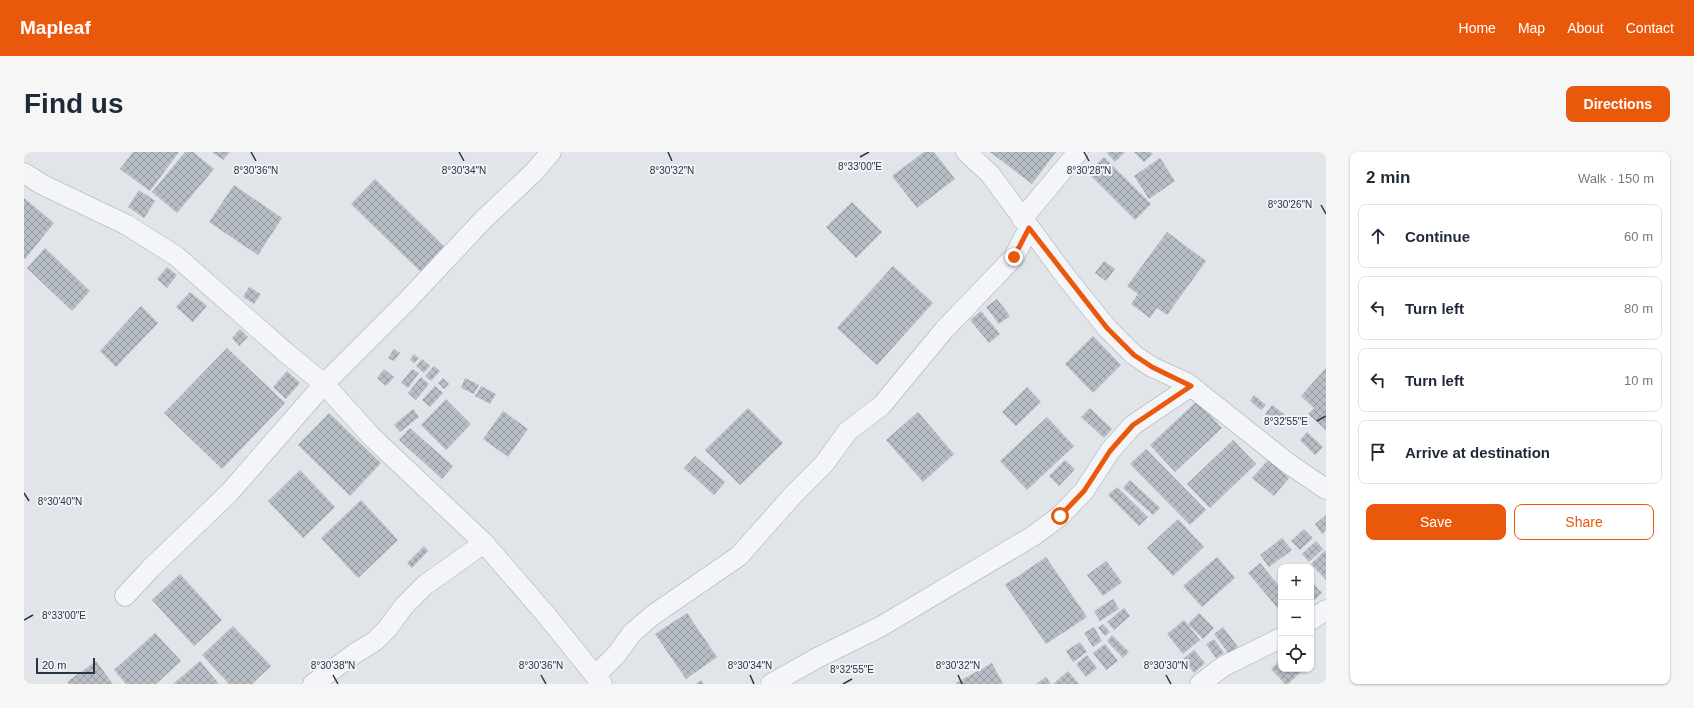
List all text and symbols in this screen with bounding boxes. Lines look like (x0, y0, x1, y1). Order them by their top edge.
text: Mapleaf (20, 17, 91, 38)
text: Home (1459, 20, 1496, 36)
text: Map (1518, 20, 1545, 36)
text: About (1567, 20, 1604, 36)
text: Contact (1626, 20, 1674, 36)
button: Directions (1566, 86, 1670, 122)
text: Find us (24, 88, 124, 119)
text: 8°33'00"E (838, 161, 882, 172)
text: 8°30'36"N (234, 165, 278, 176)
text: 8°30'34"N (442, 165, 486, 176)
text: 8°30'32"N (650, 165, 694, 176)
text: 8°30'28"N (1067, 165, 1111, 176)
text: 2 min (1366, 168, 1410, 187)
text: Walk · 150 m (1578, 171, 1654, 186)
text: 8°30'26"N (1268, 199, 1312, 210)
icon: ahead (1367, 225, 1389, 247)
text: Continue (1405, 228, 1470, 245)
text: 60 m (1624, 229, 1653, 244)
route end (1005, 248, 1023, 266)
icon: left (1367, 297, 1389, 319)
text: Turn left (1405, 300, 1464, 317)
text: 80 m (1624, 301, 1653, 316)
icon: left (1367, 369, 1389, 391)
text: Turn left (1405, 372, 1464, 389)
text: 10 m (1624, 373, 1653, 388)
text: 8°32'55"E (1264, 416, 1308, 427)
icon: arrive (1367, 441, 1389, 463)
text: Arrive at destination (1405, 444, 1550, 461)
text: 8°30'40"N (38, 496, 82, 507)
button: Save (1366, 504, 1506, 540)
button: Share (1514, 504, 1654, 540)
route start (1051, 507, 1069, 525)
map controls (1278, 564, 1314, 672)
button: + (1278, 564, 1314, 600)
button: − (1278, 600, 1314, 636)
text: 8°33'00"E (42, 610, 86, 621)
button: locate (1278, 636, 1314, 672)
scale bar (36, 656, 95, 675)
text: 20 m (42, 659, 66, 671)
text: 8°30'38"N (311, 660, 355, 671)
text: 8°30'36"N (519, 660, 563, 671)
text: 8°30'34"N (728, 660, 772, 671)
text: 8°30'32"N (936, 660, 980, 671)
text: 8°30'30"N (1144, 660, 1188, 671)
text: 8°32'55"E (830, 664, 874, 675)

